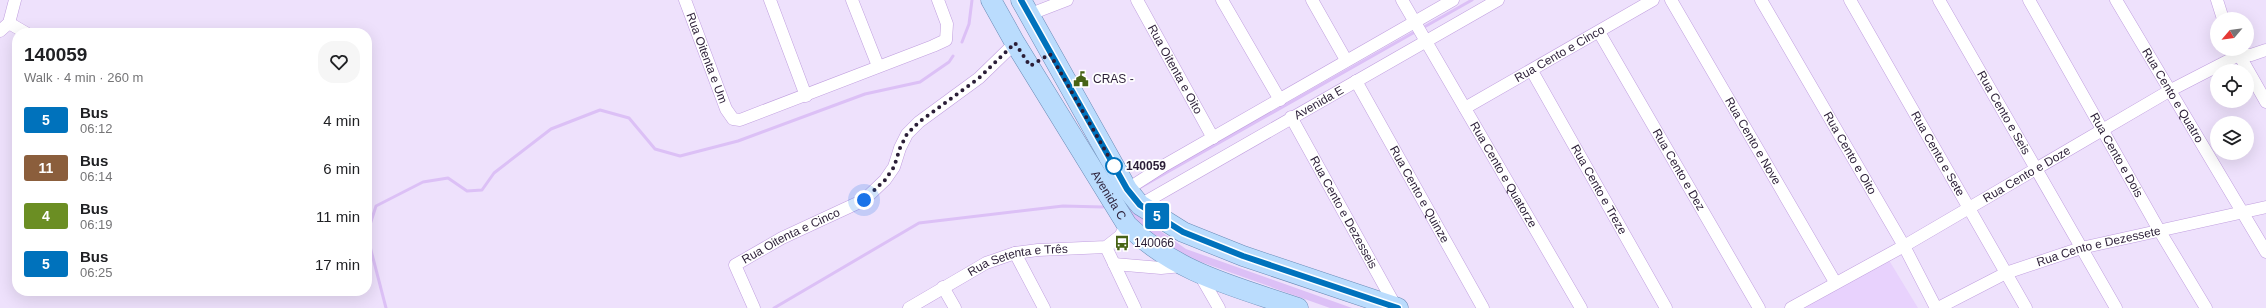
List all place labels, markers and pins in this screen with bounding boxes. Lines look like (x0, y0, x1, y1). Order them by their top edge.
public building icon: CRAS - (1072, 70, 1090, 88)
place label: CRAS - (1093, 72, 1134, 86)
marker: 140059 (1105, 157, 1123, 175)
place label: 140059 (1126, 159, 1166, 173)
bus stop icon: 140066 (1113, 234, 1131, 252)
place label: 140066 (1134, 236, 1174, 250)

